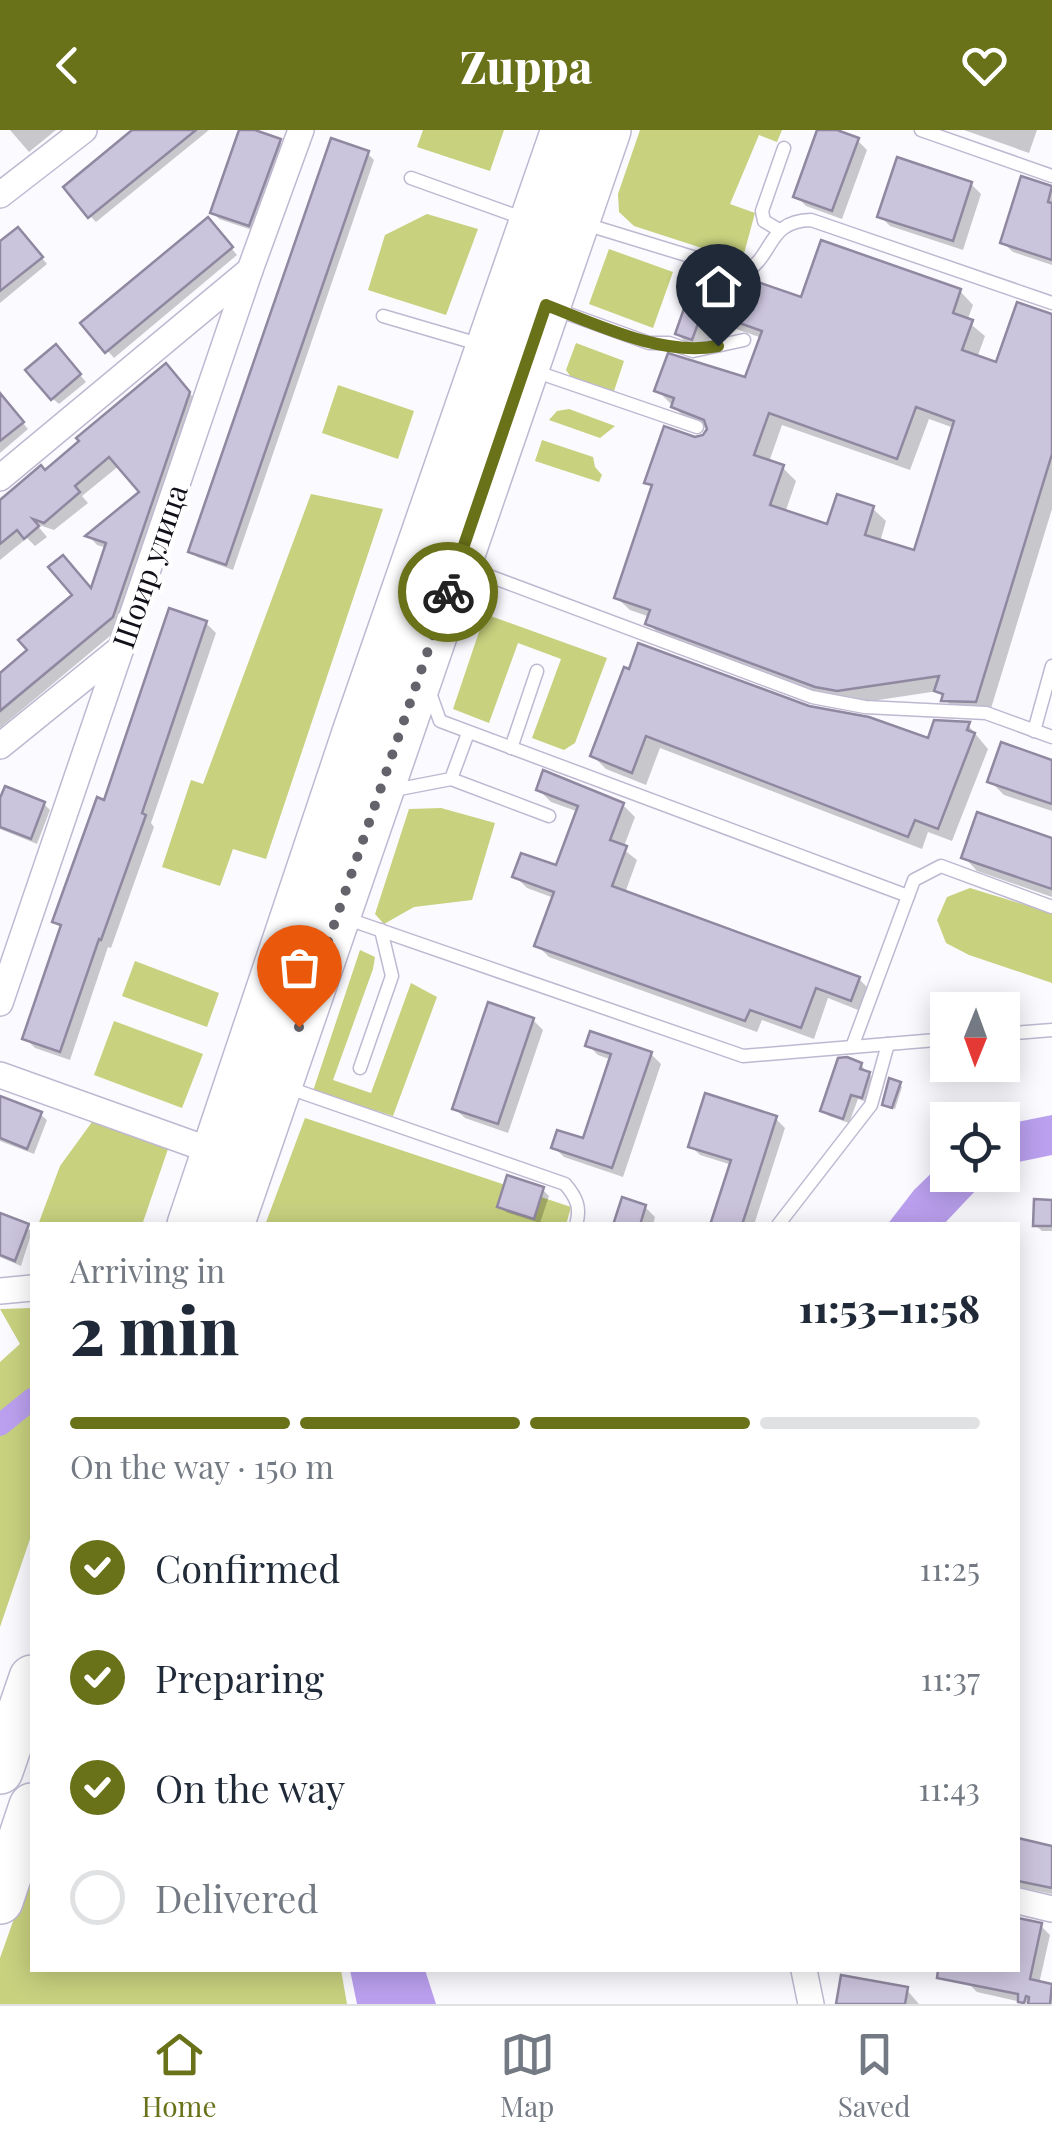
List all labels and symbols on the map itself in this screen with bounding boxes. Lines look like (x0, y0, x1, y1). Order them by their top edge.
pin (676, 244, 761, 347)
street label: Шоир улица (102, 479, 196, 653)
courier (398, 542, 498, 642)
pin (257, 925, 342, 1028)
north arrow (930, 992, 1020, 1082)

